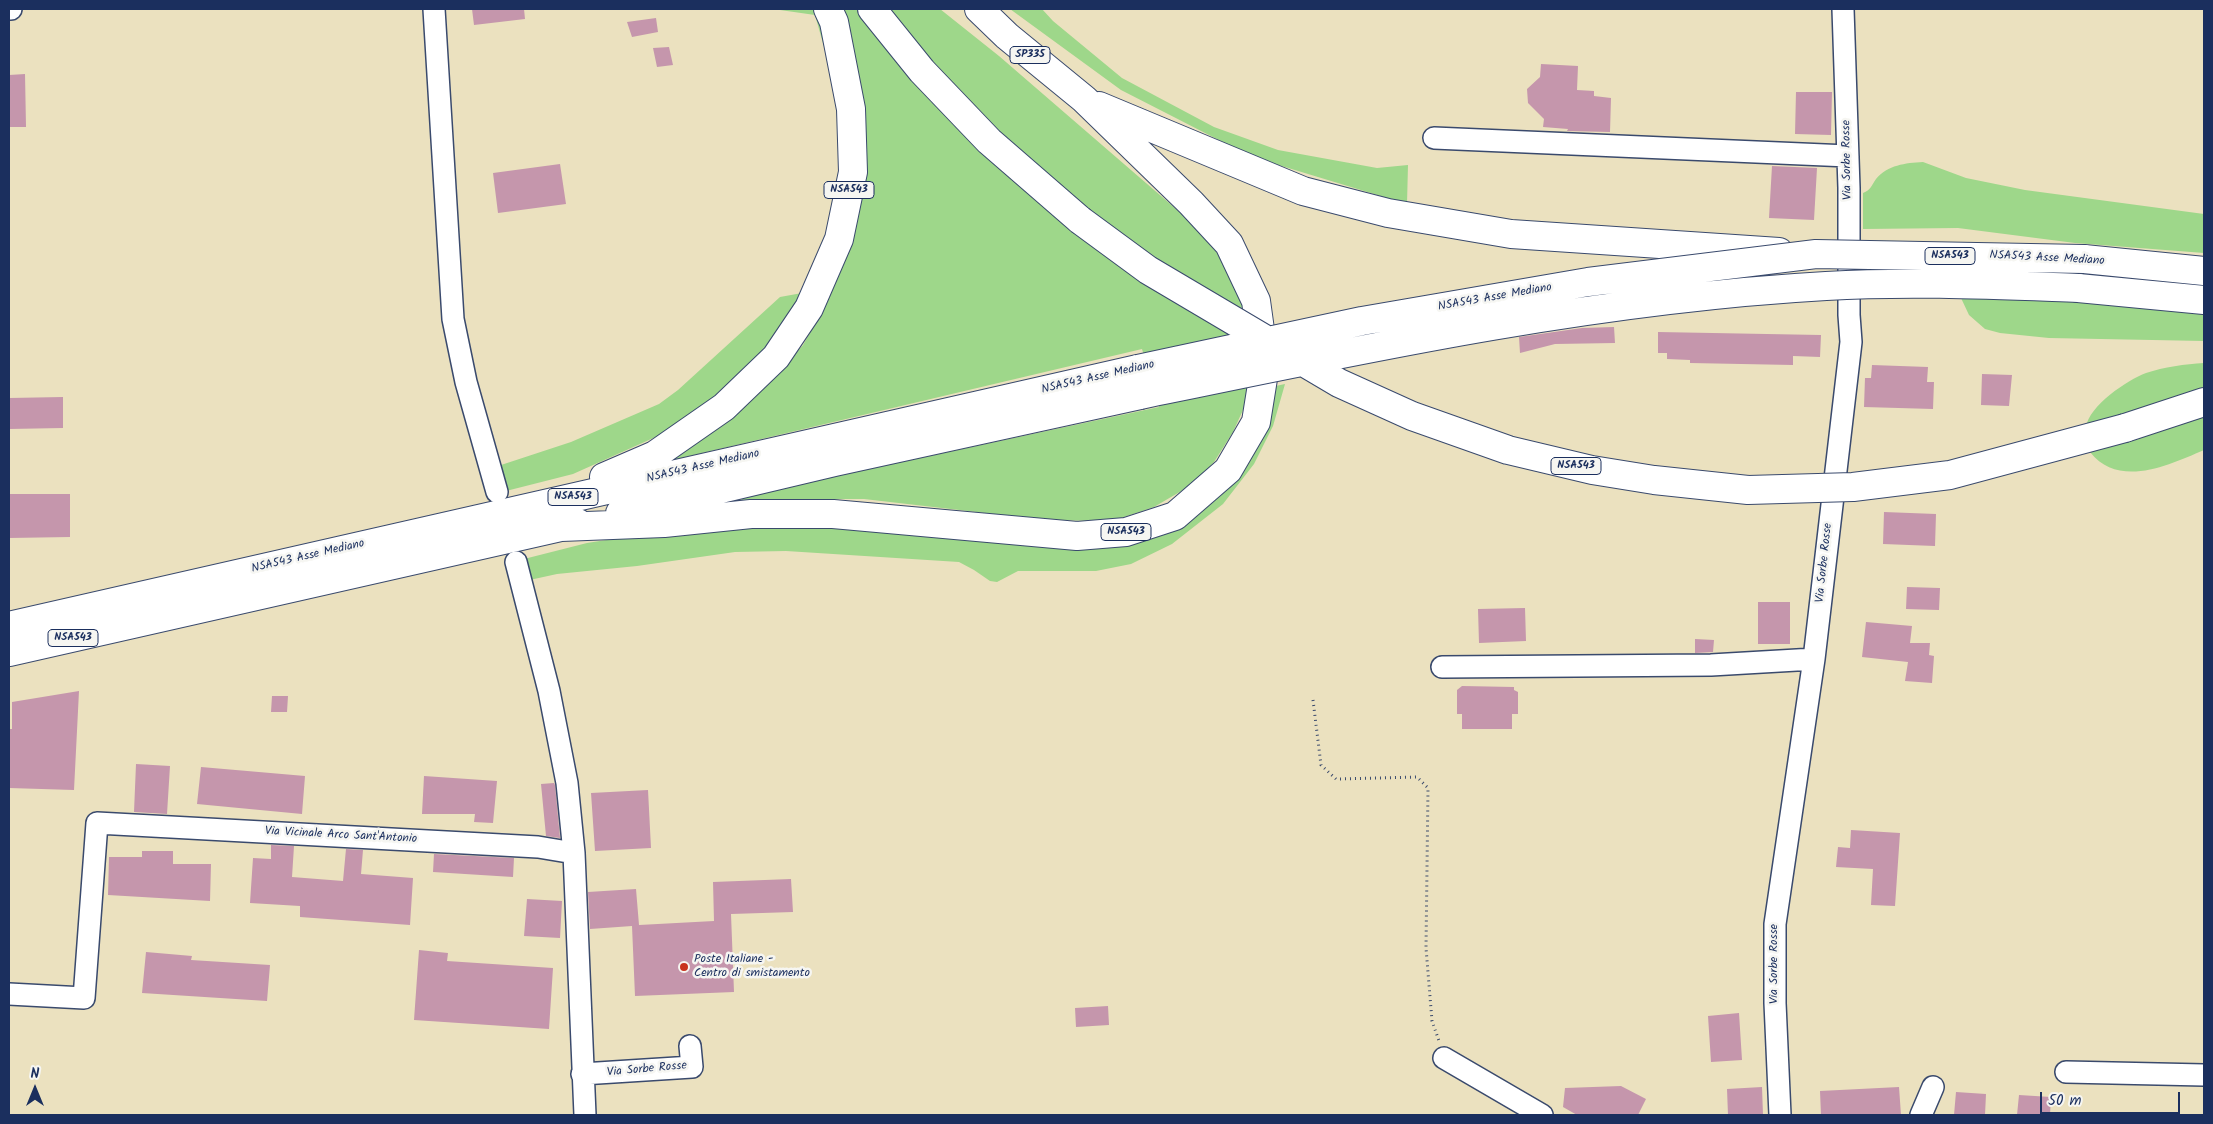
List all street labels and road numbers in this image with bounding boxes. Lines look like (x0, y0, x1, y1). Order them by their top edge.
road number: SP335 (1010, 46, 1050, 64)
street label: Via Sorbe Rosse (1840, 120, 1856, 200)
road number: NSA543 (824, 182, 874, 198)
road number: NSA543 (1925, 248, 1975, 264)
street label: NSA543 Asse Mediano (1989, 249, 2105, 269)
street label: NSA543 Asse Mediano (1437, 281, 1553, 315)
street label: NSA543 Asse Mediano (1040, 358, 1156, 398)
street label: NSA543 Asse Mediano (645, 447, 761, 487)
road number: NSA543 (1551, 458, 1601, 474)
road number: NSA543 (548, 488, 598, 506)
street label: Via Sorbe Rosse (1814, 522, 1836, 604)
road number: NSA543 (1101, 524, 1151, 540)
street label: NSA543 Asse Mediano (250, 537, 366, 577)
road number: NSA543 (48, 630, 98, 646)
street label: Via Vicinale Arco Sant'Antonio (265, 825, 417, 847)
street label: Via Sorbe Rosse (1768, 924, 1782, 1004)
street label: Via Sorbe Rosse (607, 1059, 687, 1081)

